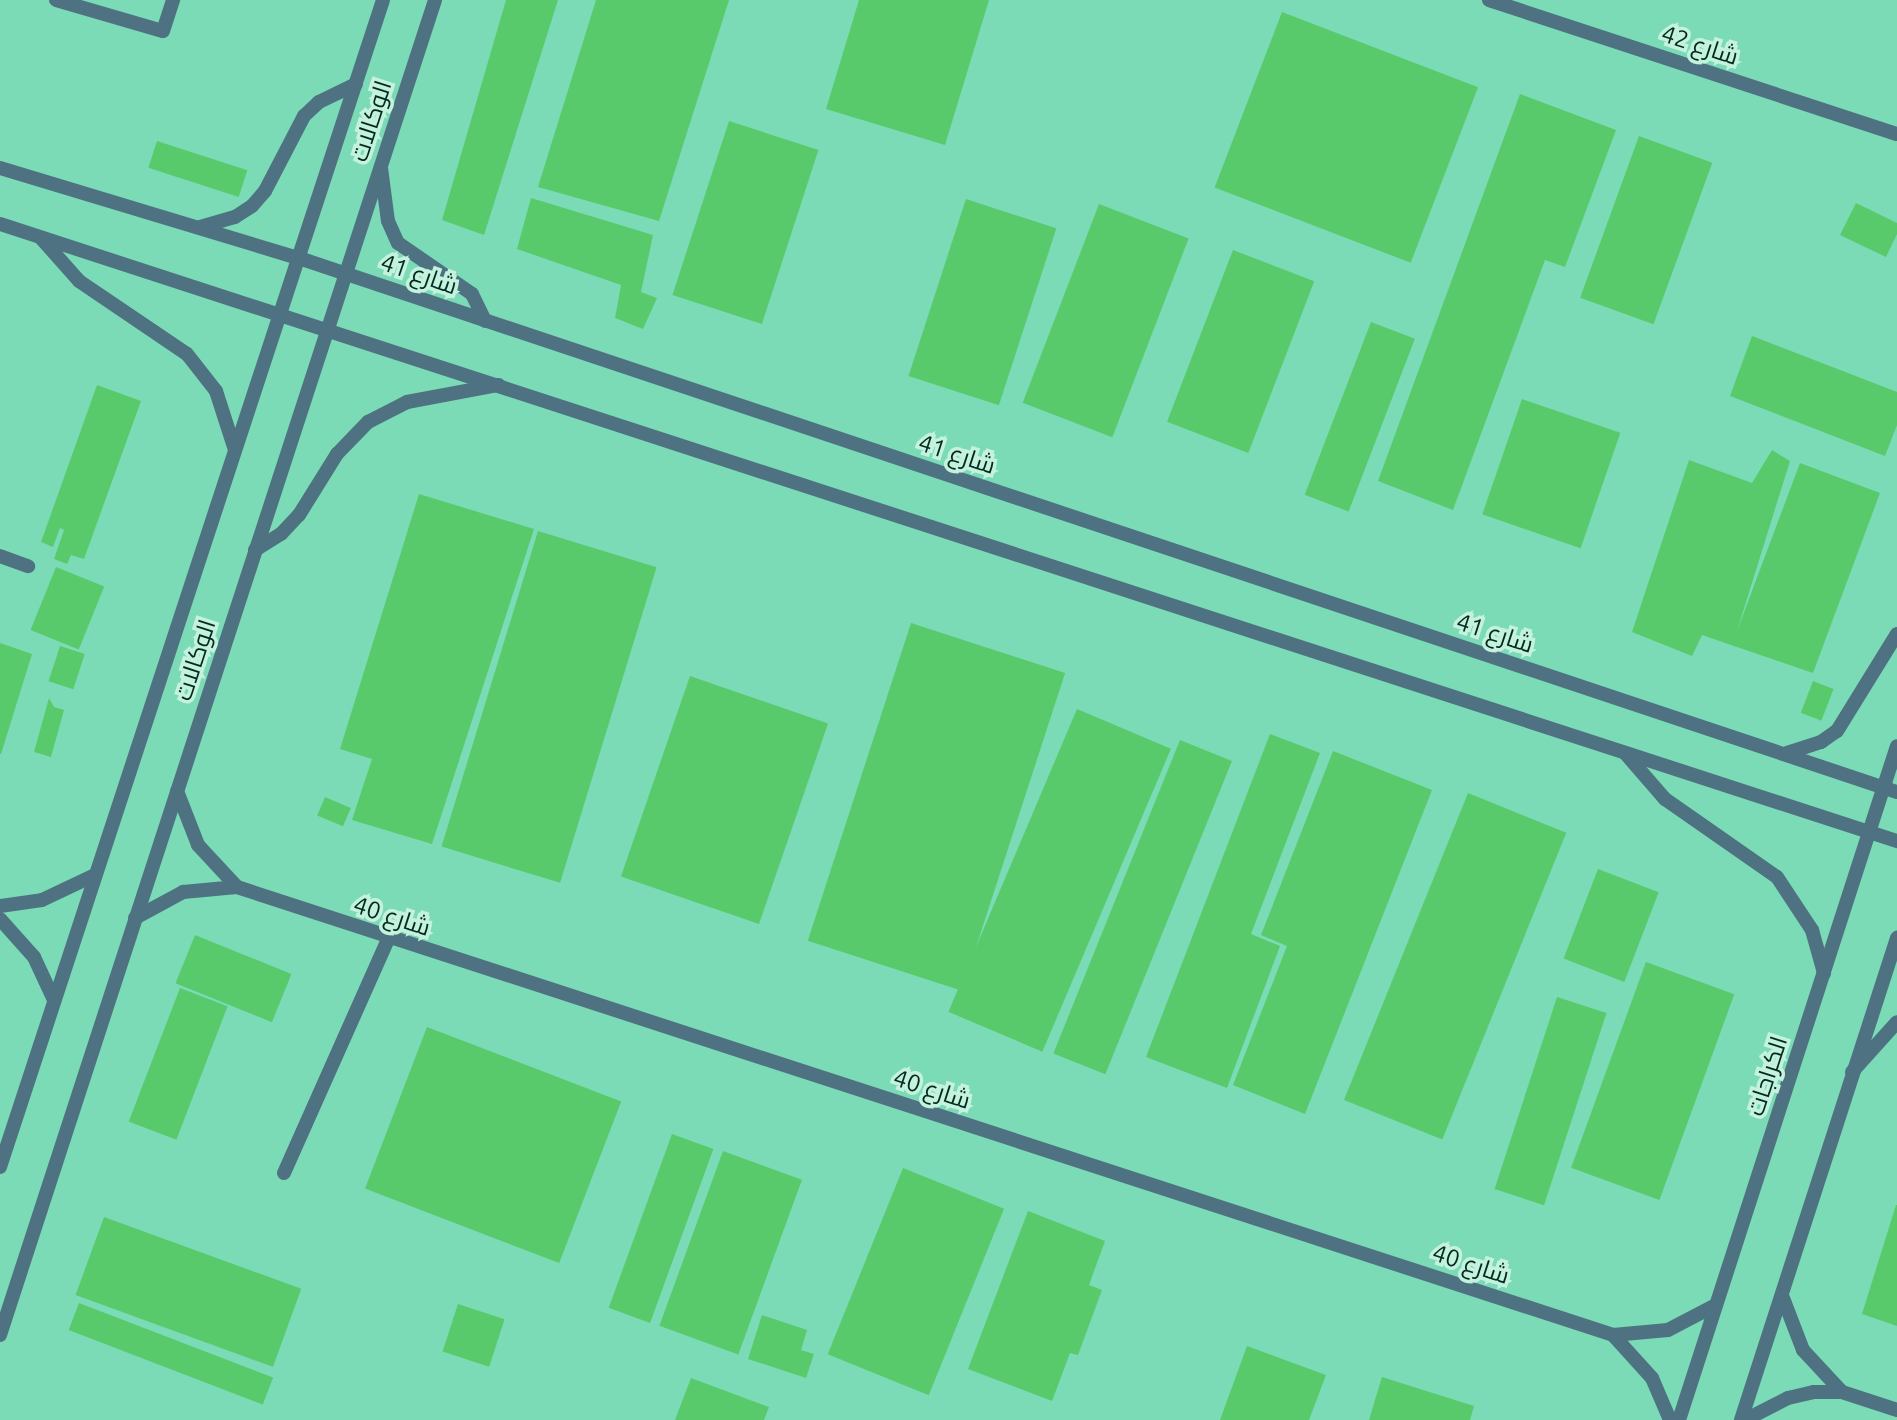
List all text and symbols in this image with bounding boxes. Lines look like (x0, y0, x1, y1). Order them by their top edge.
street label: شارع 42 (1658, 19, 1742, 71)
street label: الوكالات (344, 77, 398, 165)
street label: شارع 41 (377, 248, 461, 300)
street label: شارع 41 (915, 428, 999, 480)
street label: شارع 41 (1453, 607, 1537, 659)
street label: الوكالات (168, 616, 222, 704)
street label: شارع 40 (350, 890, 434, 942)
street label: الكراجات (1741, 1033, 1793, 1119)
street label: شارع 40 (890, 1063, 974, 1115)
street label: شارع 40 (1429, 1238, 1513, 1290)

